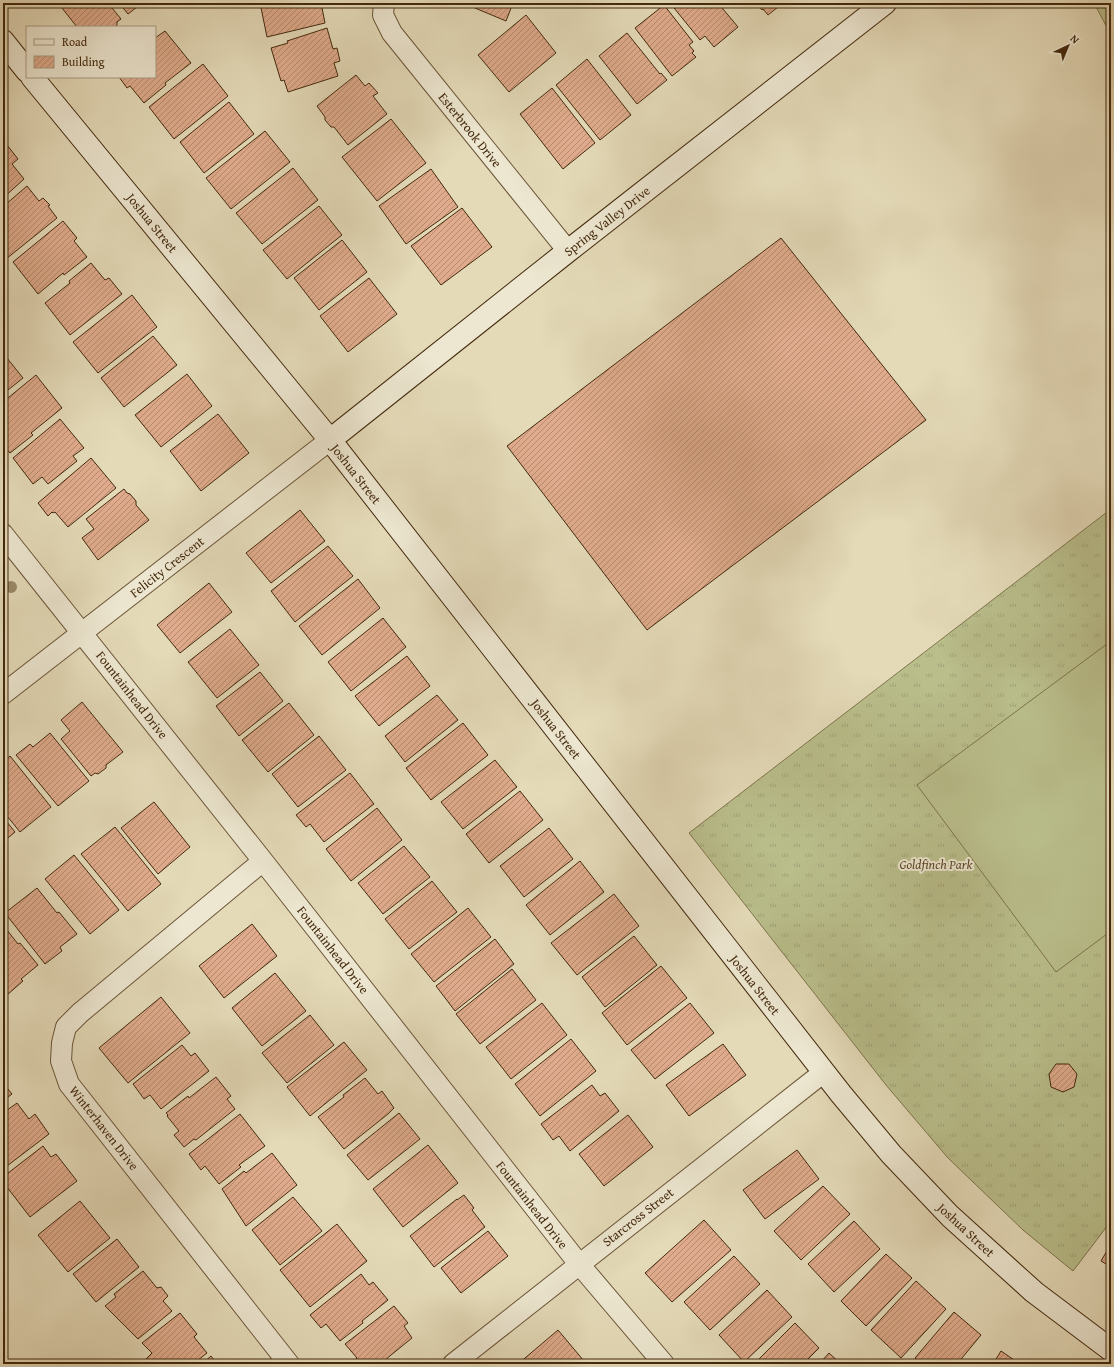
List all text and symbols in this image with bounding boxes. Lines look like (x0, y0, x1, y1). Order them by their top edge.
legend (26, 26, 156, 78)
north arrow (1048, 26, 1088, 66)
text: N (1067, 30, 1084, 48)
text: Road (62, 33, 88, 50)
text: Building (62, 53, 105, 70)
street label: Esterbrook Drive (434, 88, 506, 172)
street label: Spring Valley Drive (560, 181, 654, 261)
street label: Joshua Street (121, 187, 182, 257)
street label: Joshua Street (325, 438, 386, 509)
street label: Felicity Crescent (126, 532, 209, 602)
street label: Fountainhead Drive (92, 647, 172, 743)
street label: Joshua Street (525, 693, 586, 764)
park label: Goldfinch Park (900, 855, 973, 874)
street label: Fountainhead Drive (293, 902, 373, 998)
street label: Joshua Street (724, 949, 785, 1020)
street label: Winterhaven Drive (65, 1082, 143, 1174)
street label: Fountainhead Drive (492, 1157, 572, 1253)
street label: Starcross Street (598, 1183, 678, 1251)
street label: Joshua Street (932, 1197, 999, 1262)

